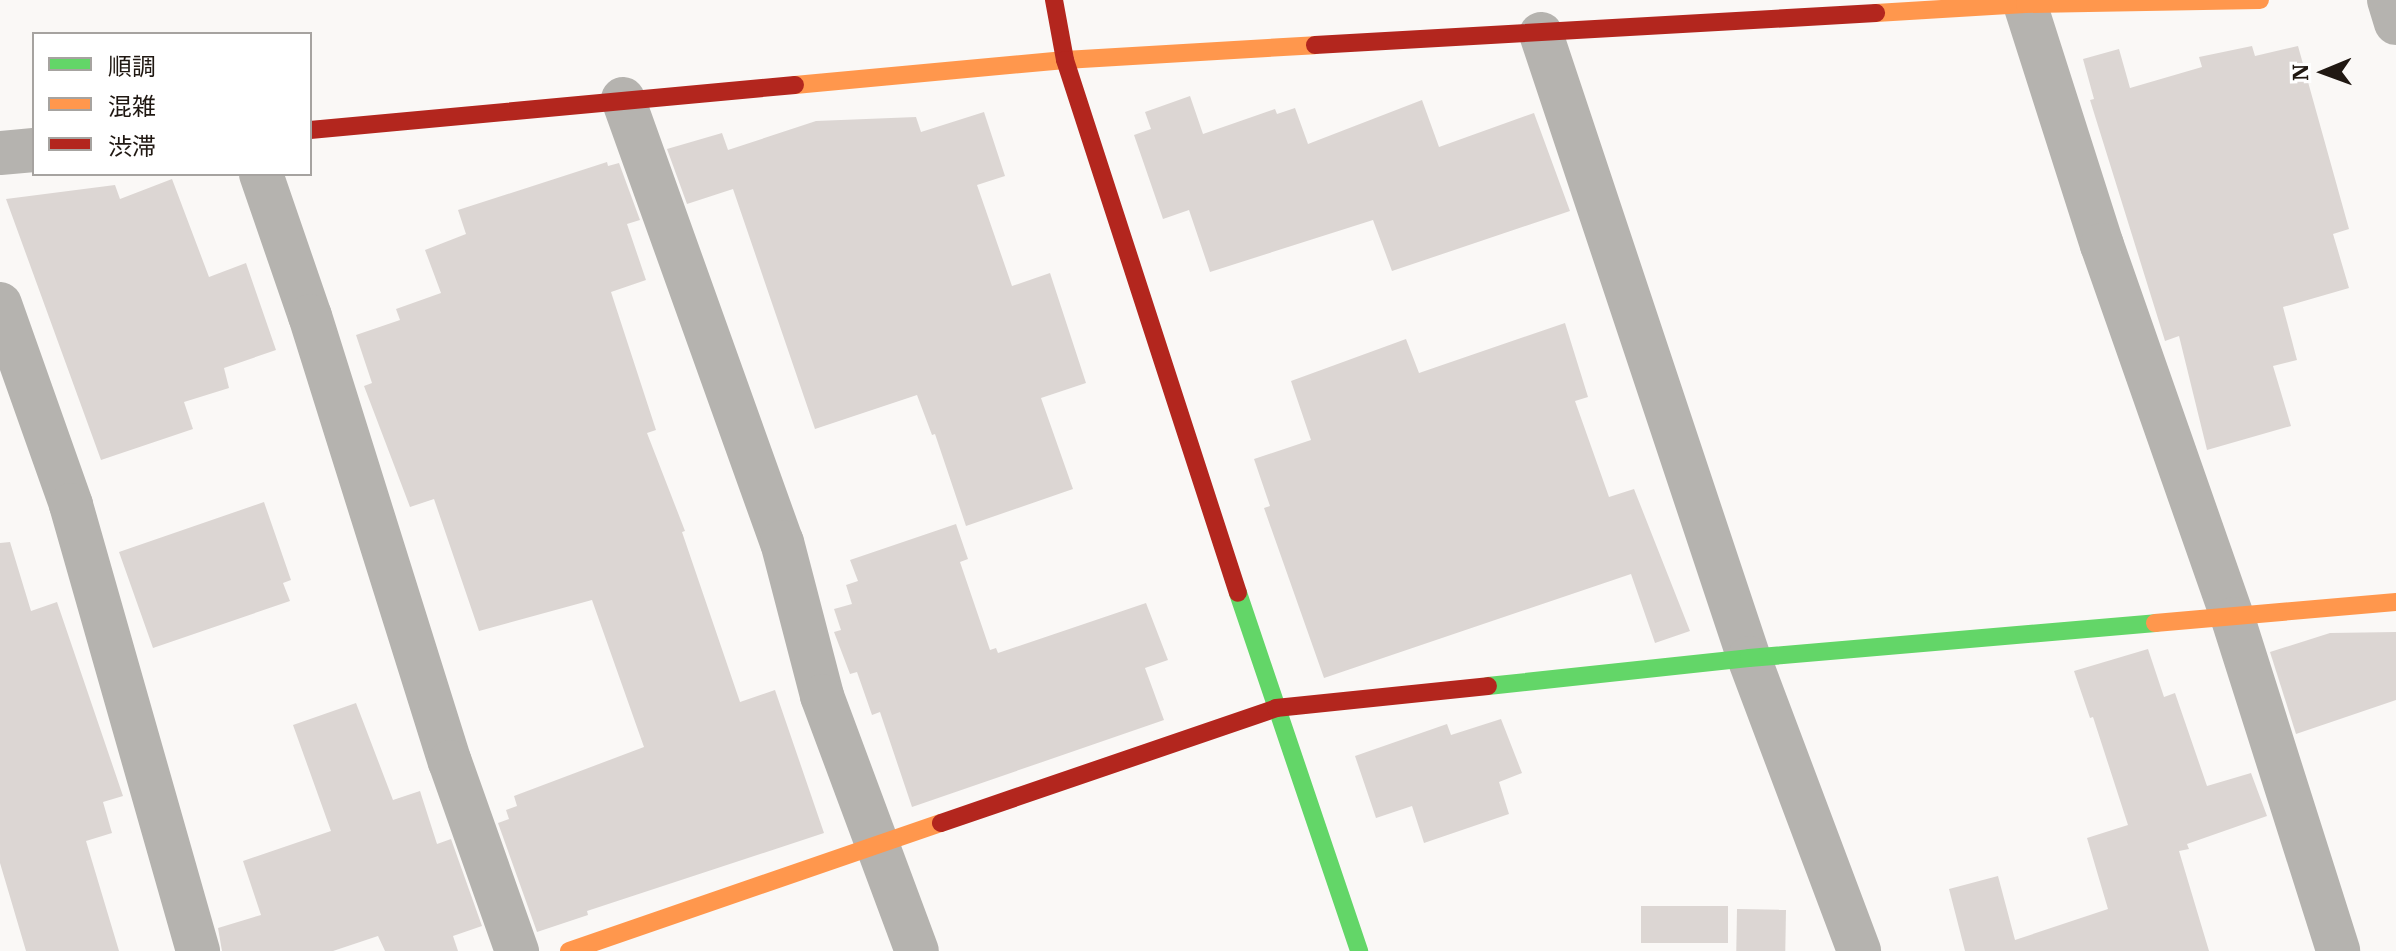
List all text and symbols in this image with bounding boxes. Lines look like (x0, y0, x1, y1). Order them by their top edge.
legend (32, 32, 312, 176)
north arrow (2284, 32, 2364, 112)
text: 順調 (108, 50, 156, 82)
text: N (2285, 63, 2314, 81)
text: 混雑 (108, 90, 156, 122)
text: 渋滞 (108, 130, 156, 162)

